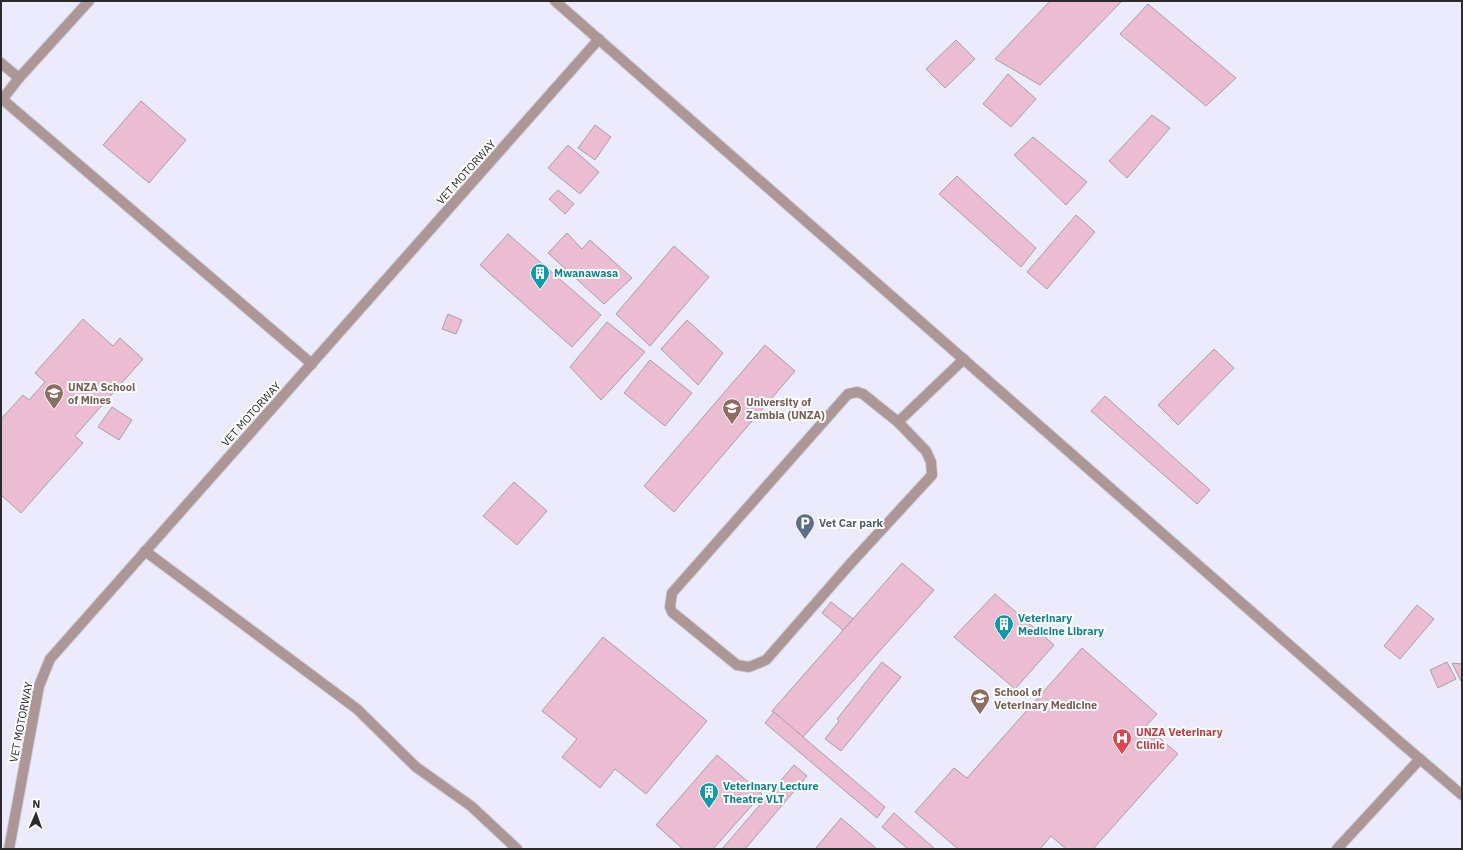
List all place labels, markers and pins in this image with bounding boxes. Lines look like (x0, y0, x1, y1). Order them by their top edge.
building icon: Mwanawasa (529, 262, 551, 290)
place label: Mwanawasa (554, 266, 618, 280)
place label: UNZA School of Mines (68, 380, 136, 407)
school or university icon: UNZA School of Mines (43, 382, 65, 410)
place label: University of Zambia (UNZA) (746, 395, 825, 422)
school or university icon: University of Zambia (UNZA) (721, 397, 743, 425)
parking icon: Vet Car park (794, 512, 816, 540)
place label: Vet Car park (819, 516, 884, 530)
place label: Veterinary Medicine Library (1018, 611, 1104, 638)
building icon: Veterinary Medicine Library (993, 613, 1015, 641)
place label: School of Veterinary Medicine (994, 685, 1097, 712)
school or university icon: School of Veterinary Medicine (969, 687, 991, 715)
place label: UNZA Veterinary Clinic (1136, 725, 1223, 752)
hospital icon: UNZA Veterinary Clinic (1111, 727, 1133, 755)
place label: Veterinary Lecture Theatre VLT (723, 779, 819, 806)
building icon: Veterinary Lecture Theatre VLT (698, 781, 720, 809)

